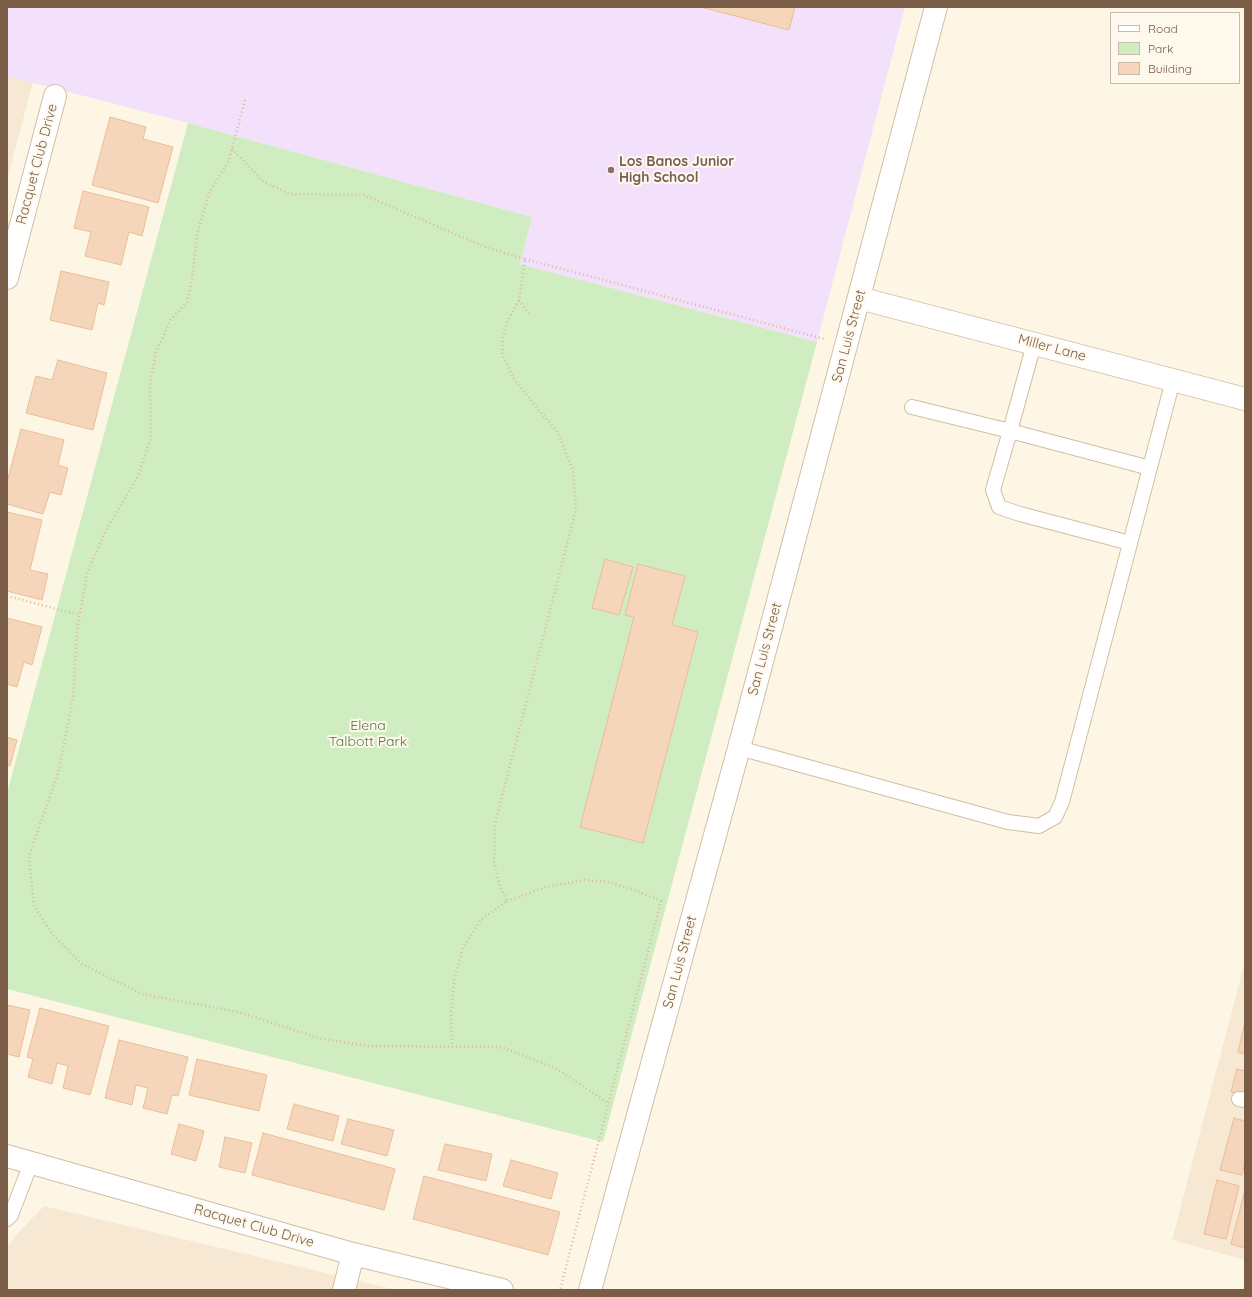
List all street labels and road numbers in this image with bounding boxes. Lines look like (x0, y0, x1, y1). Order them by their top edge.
street label: Racquet Club Drive (13, 102, 61, 226)
street label: San Luis Street (829, 288, 869, 384)
street label: Miller Lane (1016, 331, 1088, 365)
street label: San Luis Street (745, 601, 785, 697)
street label: San Luis Street (660, 914, 700, 1010)
street label: Racquet Club Drive (192, 1201, 316, 1251)

